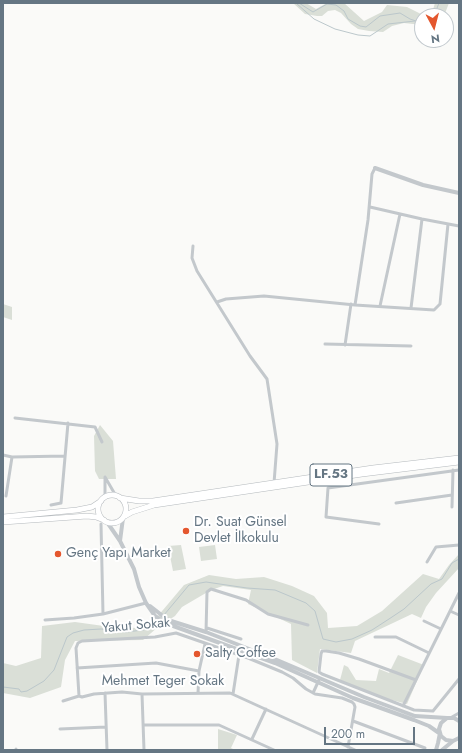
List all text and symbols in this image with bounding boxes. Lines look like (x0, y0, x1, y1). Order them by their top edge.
north arrow (414, 8, 454, 48)
text: N (430, 30, 441, 47)
road number: LF.53 (310, 464, 352, 486)
place label: Dr. Suat Günsel Devlet İlkokulu (194, 515, 287, 548)
marker: Dr. Suat Günsel Devlet İlkokulu (181, 526, 191, 536)
place label: Genç Yapı Market (66, 546, 171, 562)
marker: Genç Yapı Market (53, 549, 63, 559)
street label: Yakut Sokak (101, 615, 171, 637)
place label: Salty Coffee (205, 646, 276, 662)
marker: Salty Coffee (192, 649, 202, 659)
street label: Mehmet Teger Sokak (102, 674, 224, 690)
scale bar (326, 719, 417, 745)
text: 200 m (331, 725, 365, 743)

